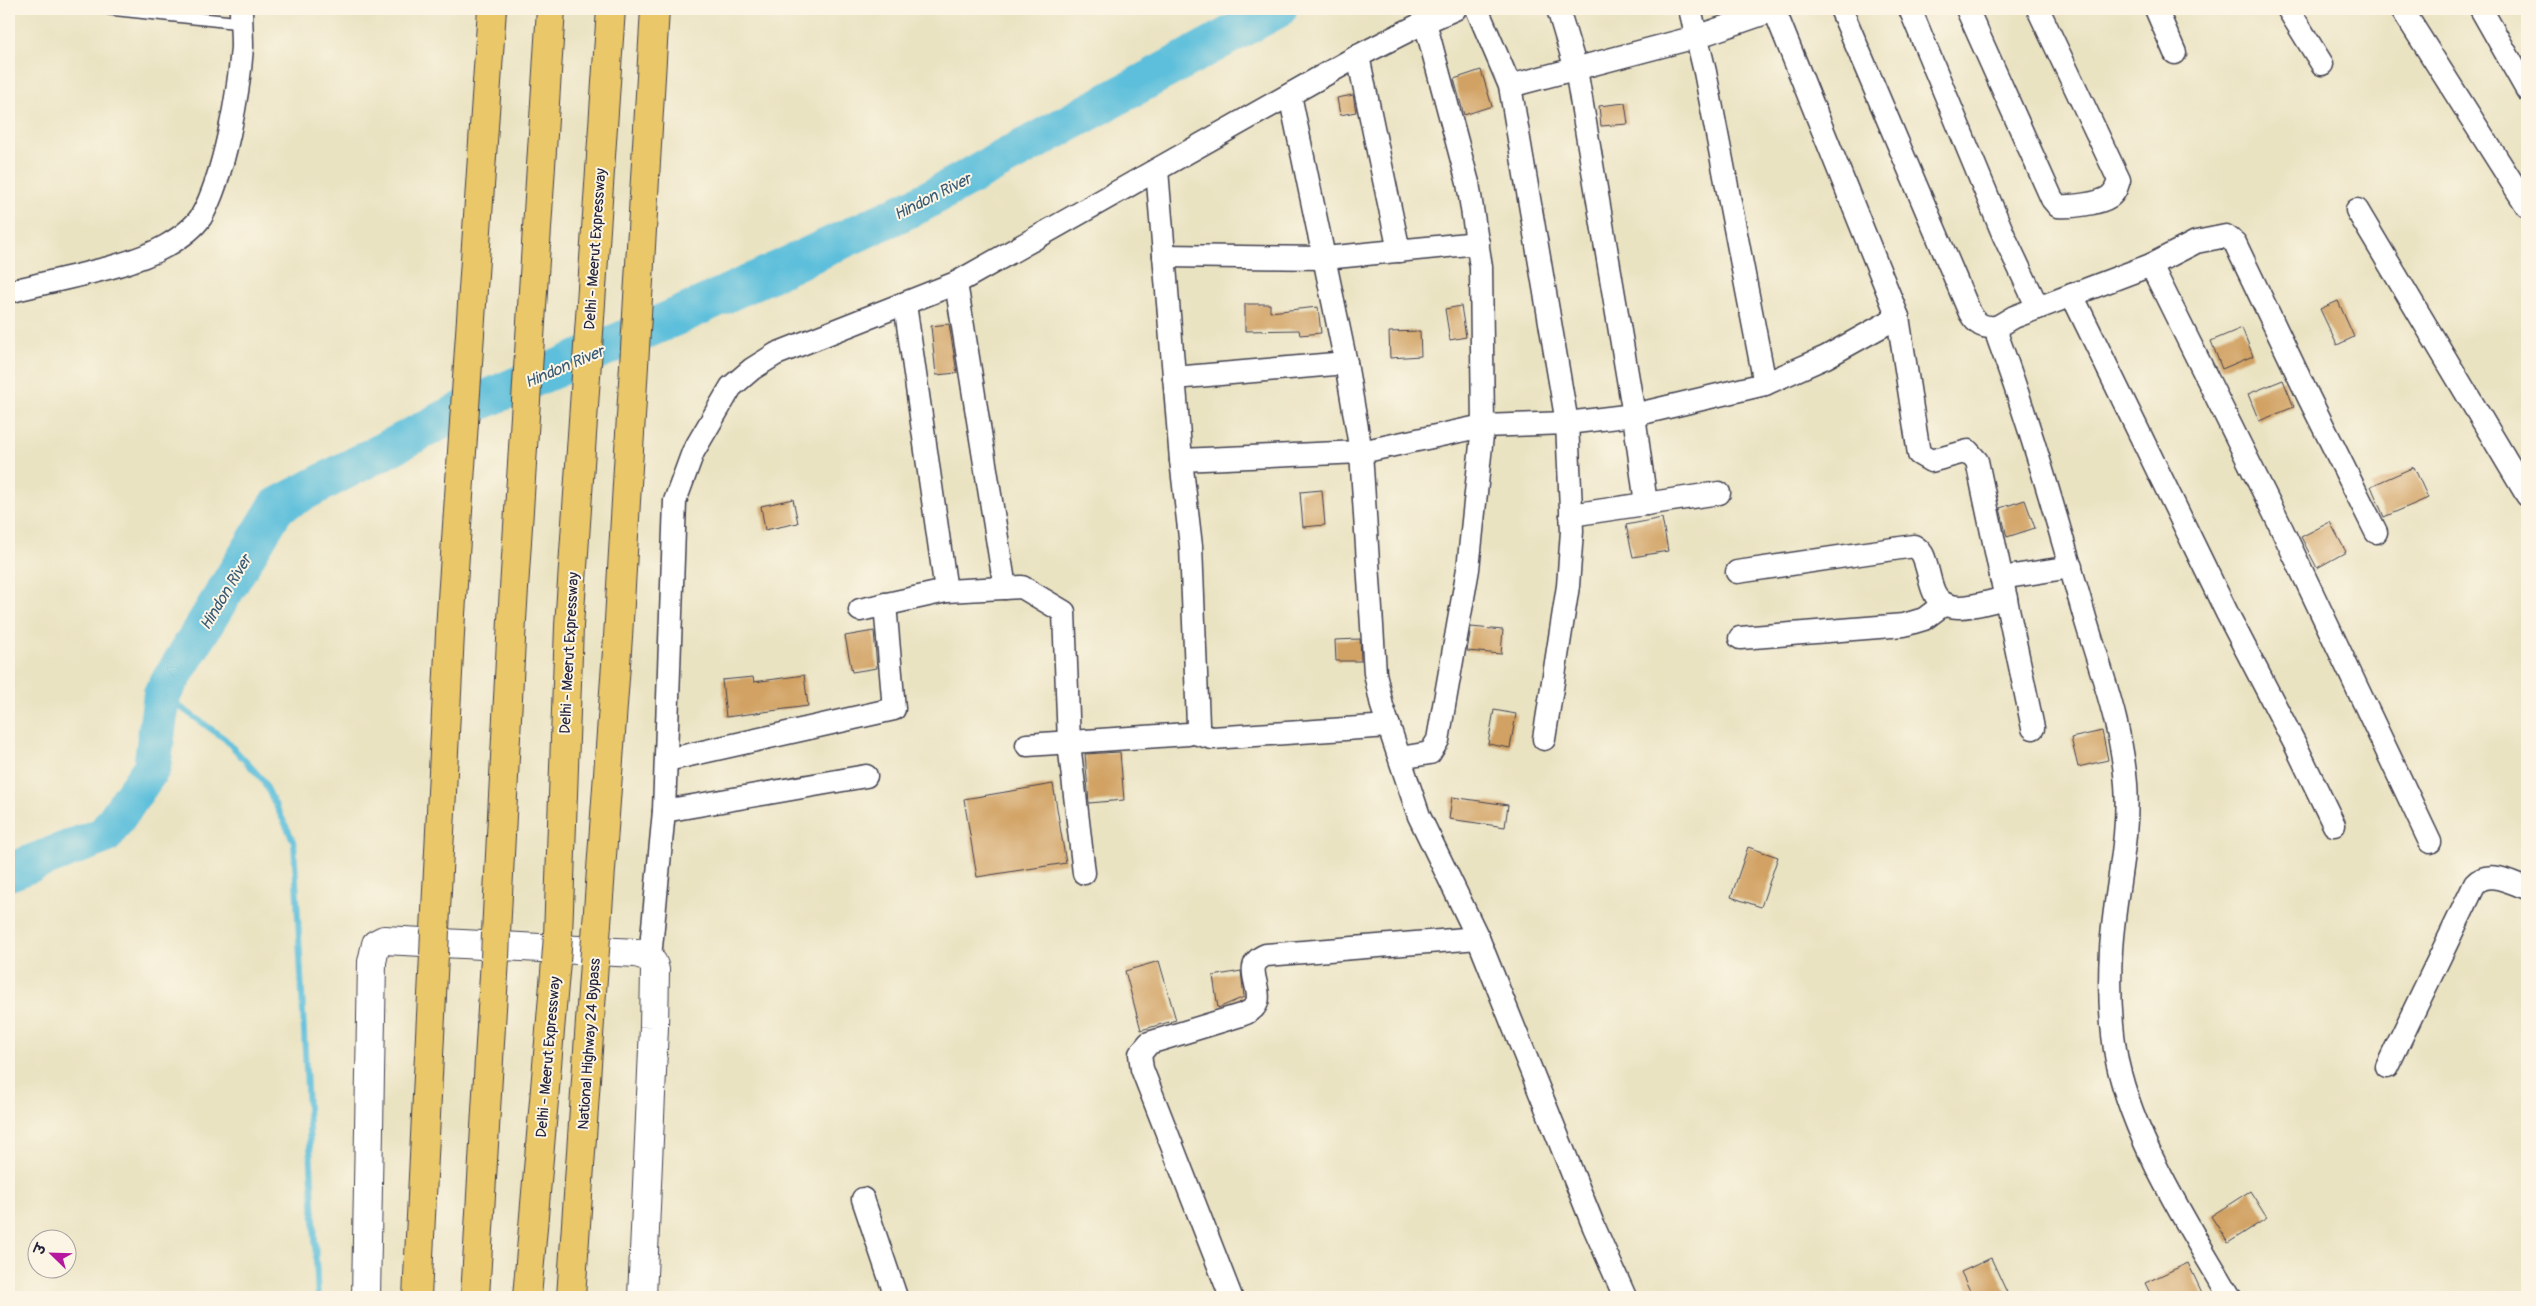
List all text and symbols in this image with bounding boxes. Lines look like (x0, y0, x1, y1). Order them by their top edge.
street label: Delhi - Meerut Expressway (580, 167, 611, 330)
water label: Hindon River (891, 168, 976, 225)
water label: Hindon River (522, 340, 609, 392)
water label: Hindon River (196, 550, 257, 634)
street label: Delhi - Meerut Expressway (556, 571, 583, 734)
street label: National Highway 24 Bypass (574, 957, 605, 1130)
street label: Delhi - Meerut Expressway (532, 975, 565, 1139)
north arrow (28, 1228, 78, 1278)
text: उ (30, 1240, 51, 1259)

